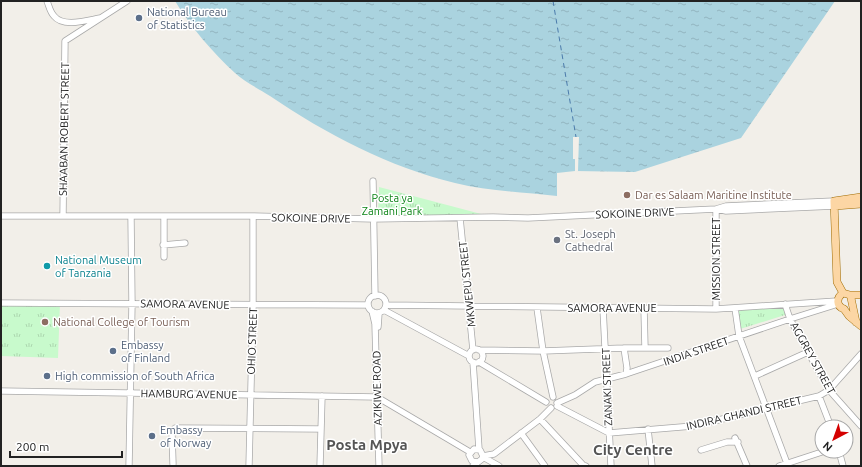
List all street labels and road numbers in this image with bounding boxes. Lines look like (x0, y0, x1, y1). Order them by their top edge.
street label: SHAABAN ROBERT STREET (57, 62, 71, 196)
street label: SOKOINE DRIVE (595, 206, 675, 220)
street label: SOKOINE DRIVE (271, 211, 351, 225)
street label: MISSION STREET (710, 218, 722, 300)
street label: MKWEPU STREET (457, 240, 477, 328)
street label: SAMORA AVENUE (140, 297, 230, 311)
street label: SAMORA AVENUE (567, 302, 657, 314)
street label: OHIO STREET (245, 307, 259, 375)
street label: AGGREY STREET (788, 320, 838, 396)
street label: INDIA STREET (662, 334, 730, 368)
street label: ZANAKI STREET (600, 348, 614, 426)
street label: AZIKIWE ROAD (370, 350, 384, 426)
street label: HAMBURG AVENUE (141, 387, 237, 401)
street label: INDIRA GHANDI STREET (685, 394, 803, 432)

